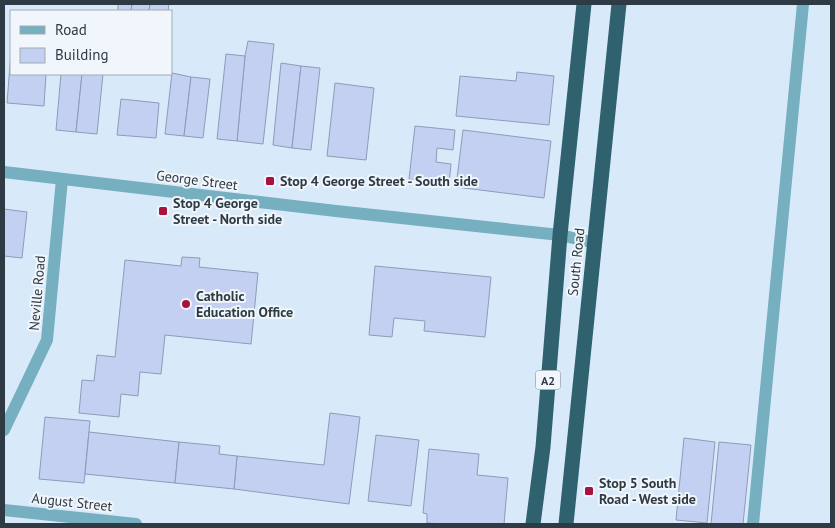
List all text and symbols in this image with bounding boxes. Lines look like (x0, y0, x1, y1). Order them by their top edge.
legend (10, 10, 172, 75)
text: Road (55, 20, 87, 39)
text: Building (55, 45, 109, 64)
street label: George Street (155, 166, 239, 194)
place label: Stop 4 George Street - South side (280, 172, 478, 190)
marker: Stop 4 George Street - South side (264, 175, 276, 187)
place label: Stop 4 George Street - North side (173, 194, 282, 228)
marker: Stop 4 George Street - North side (157, 205, 169, 217)
street label: South Road (563, 227, 589, 297)
street label: Neville Road (25, 255, 49, 331)
place label: Catholic Education Office (196, 287, 293, 321)
marker: Catholic Education Office (180, 298, 192, 310)
road number: A2 (536, 370, 560, 390)
place label: Stop 5 South Road - West side (599, 474, 696, 508)
marker: Stop 5 South Road - West side (583, 485, 595, 497)
street label: August Street (31, 489, 113, 515)

